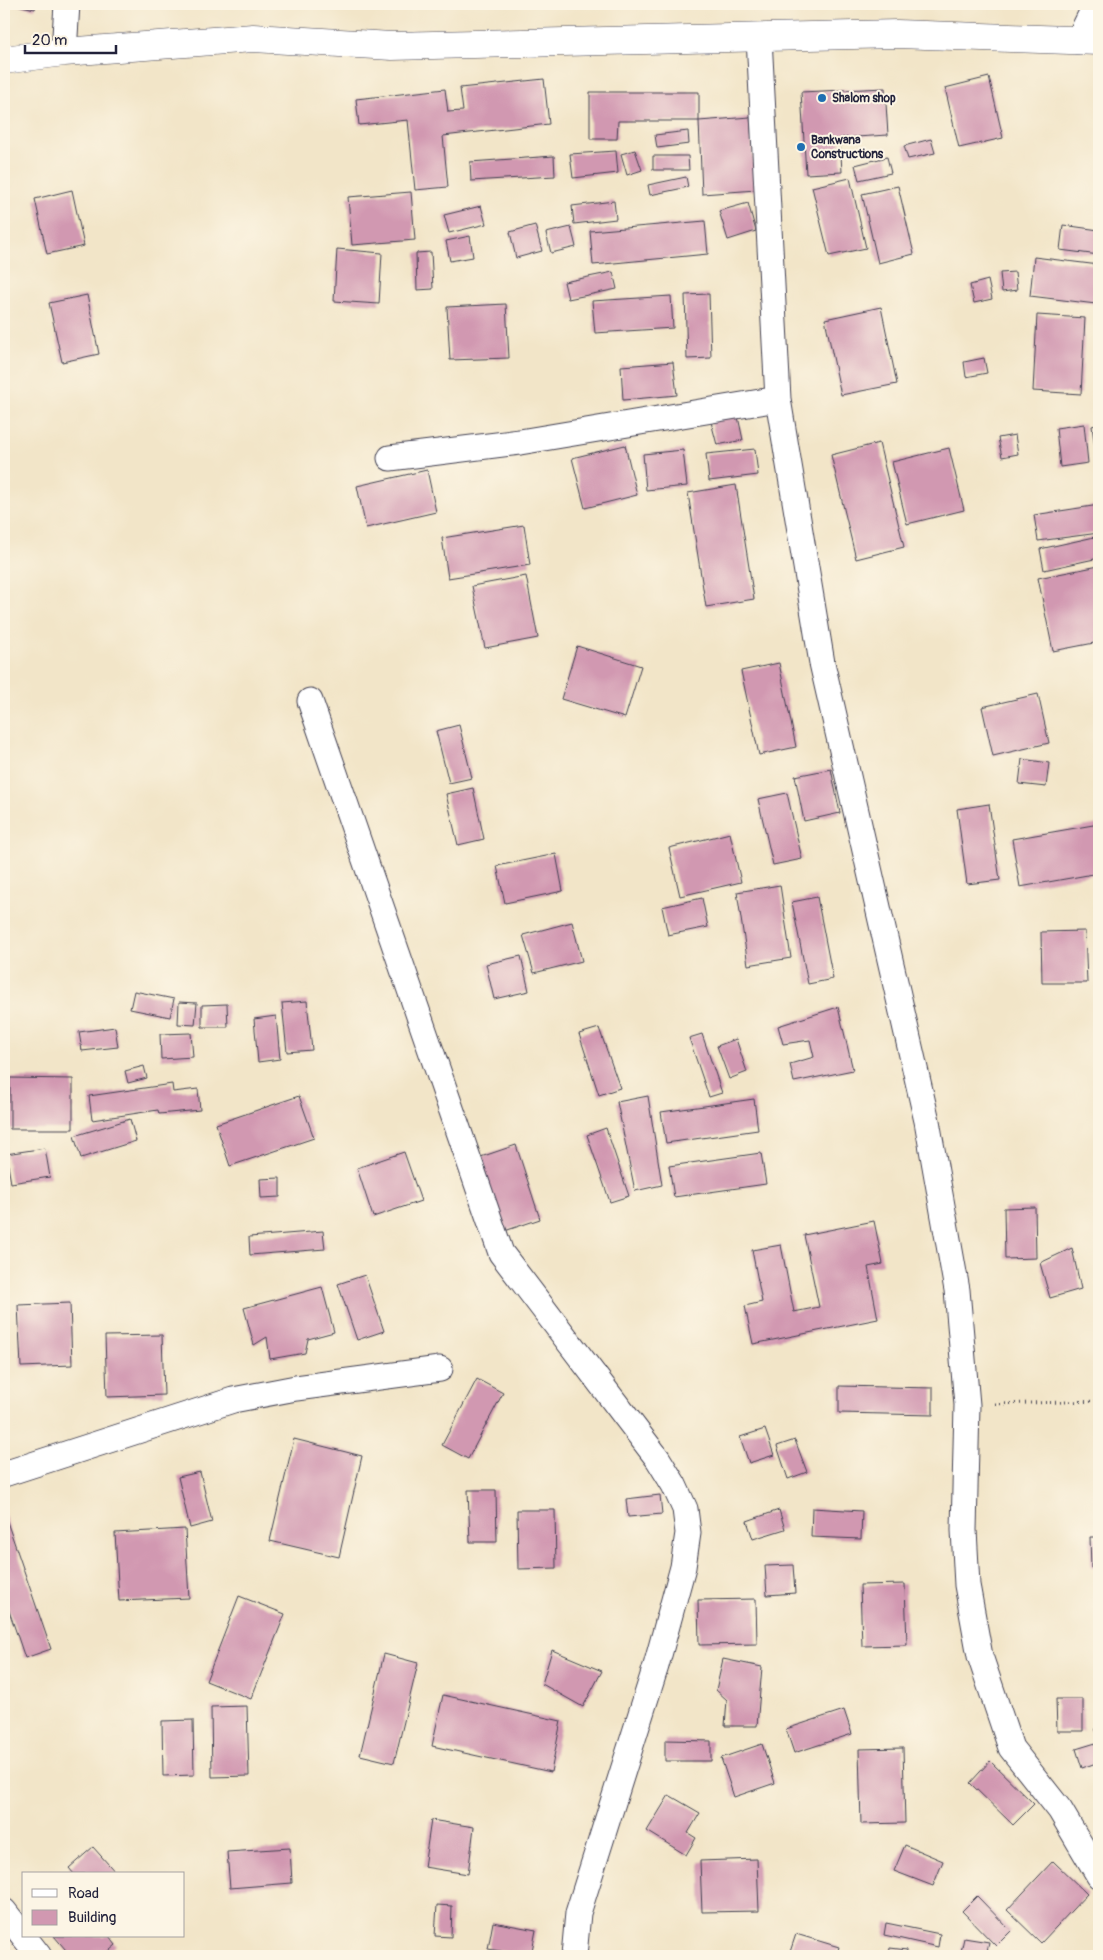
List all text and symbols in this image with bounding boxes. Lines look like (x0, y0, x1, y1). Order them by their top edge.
scale bar (25, 22, 116, 54)
text: 20 m (32, 31, 67, 50)
place label: Shalom shop (832, 91, 896, 106)
marker: Shalom shop (816, 92, 828, 104)
place label: Bankwana Constructions (811, 133, 884, 162)
marker: Bankwana Constructions (795, 141, 807, 153)
legend (22, 1872, 185, 1938)
text: Road (68, 1884, 99, 1903)
text: Building (68, 1908, 116, 1927)

